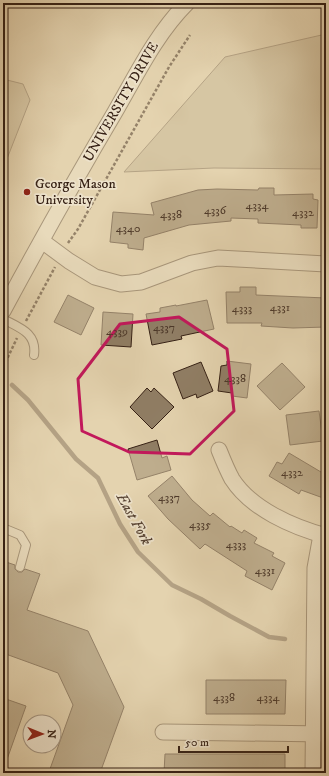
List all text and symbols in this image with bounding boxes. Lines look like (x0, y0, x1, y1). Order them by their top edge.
street label: UNIVERSITY DRIVE (79, 39, 163, 165)
place label: George Mason University (35, 175, 116, 209)
marker: George Mason University (22, 187, 32, 197)
house number: 4334 (246, 198, 269, 213)
house number: 4336 (204, 203, 227, 218)
house number: 4332 (292, 205, 314, 220)
house number: 4338 (160, 207, 182, 222)
house number: 4340 (116, 221, 140, 236)
house number: 4331 (270, 300, 290, 315)
house number: 4333 (232, 301, 252, 316)
house number: 4337 (153, 320, 175, 335)
house number: 4339 (106, 324, 128, 339)
house number: 4338 (224, 371, 246, 386)
house number: 4332 (281, 465, 303, 480)
water label: East Fork (112, 489, 156, 549)
house number: 4337 (158, 490, 180, 505)
house number: 4335 (189, 517, 211, 532)
house number: 4333 (226, 537, 246, 552)
house number: 4331 (255, 563, 275, 578)
house number: 4338 (213, 690, 235, 705)
house number: 4334 (257, 690, 280, 705)
north arrow (22, 714, 62, 754)
scale bar (179, 728, 288, 754)
text: N (44, 730, 58, 739)
text: 50 m (185, 735, 209, 750)

